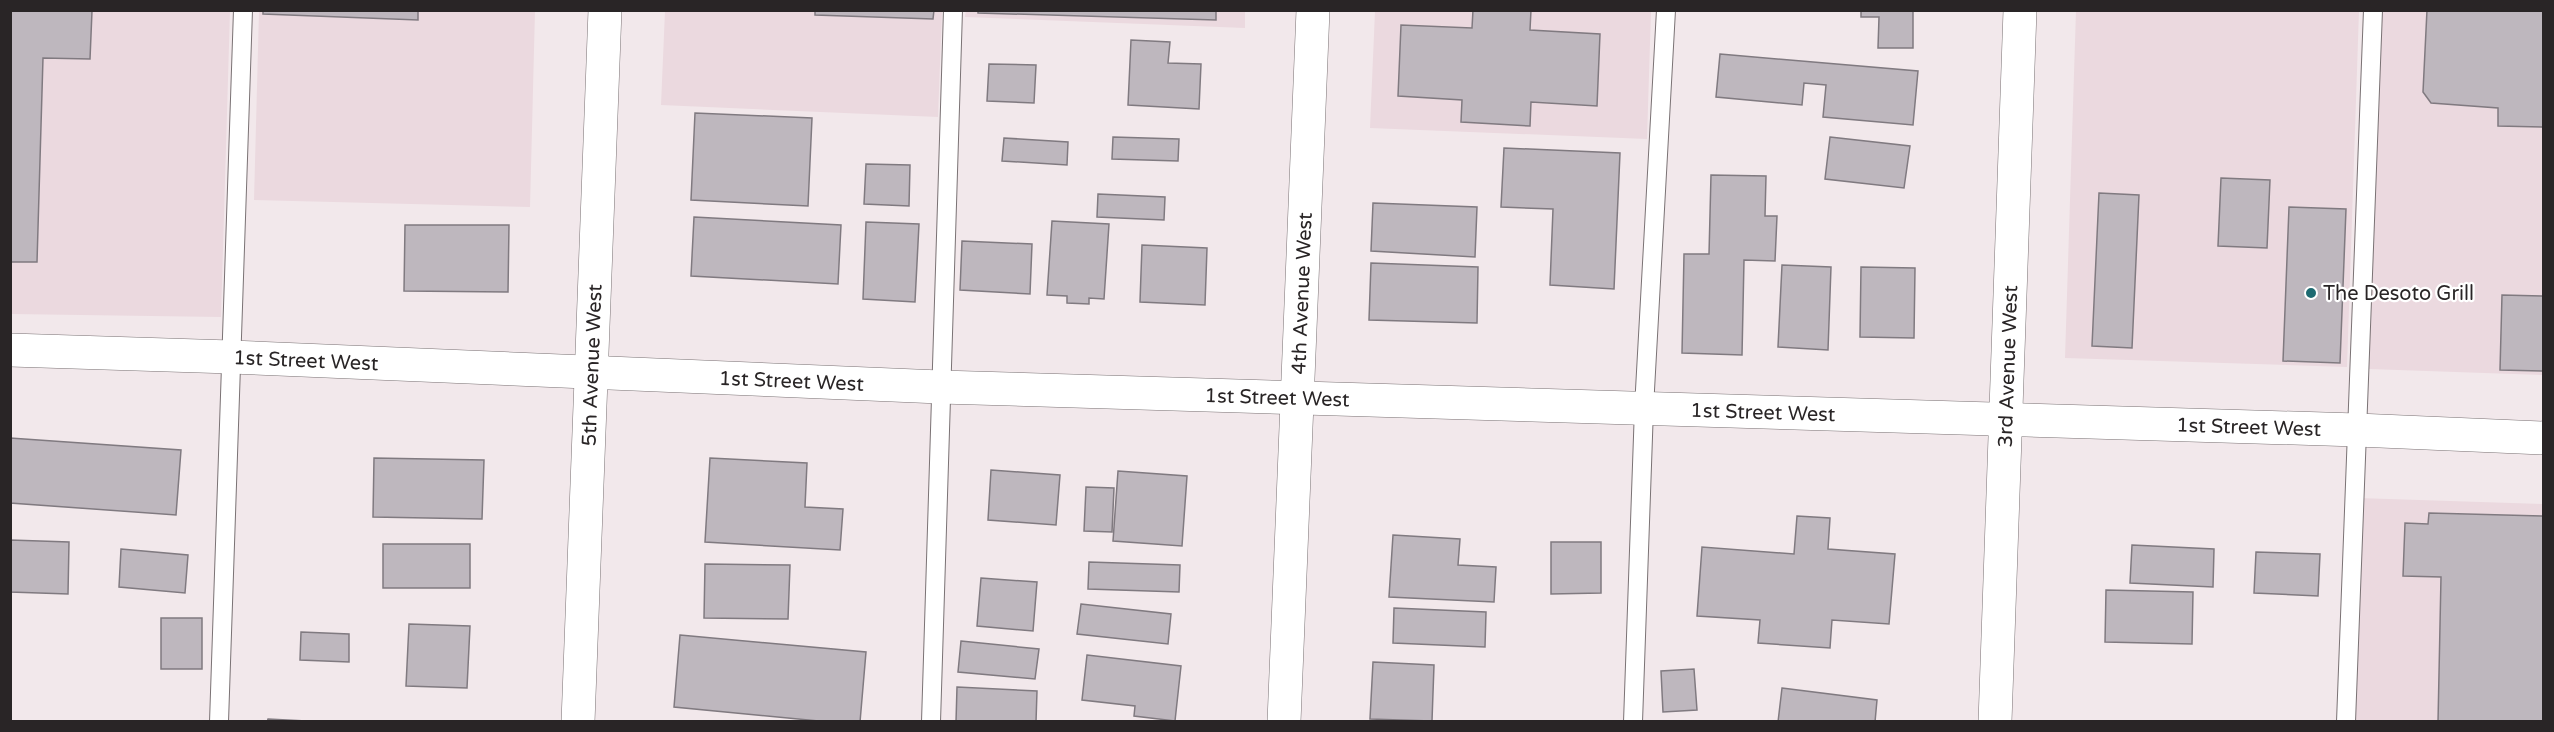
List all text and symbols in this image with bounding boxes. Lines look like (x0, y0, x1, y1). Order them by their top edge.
street label: 4th Avenue West (1287, 211, 1318, 375)
place label: The Desoto Grill (2323, 282, 2474, 306)
street label: 5th Avenue West (577, 283, 608, 447)
street label: 3rd Avenue West (1994, 284, 2023, 448)
marker: The Desoto Grill (2304, 286, 2318, 300)
street label: 1st Street West (233, 346, 379, 376)
street label: 1st Street West (718, 367, 865, 397)
street label: 1st Street West (1204, 384, 1350, 412)
street label: 1st Street West (1690, 399, 1836, 427)
street label: 1st Street West (2176, 414, 2322, 442)

